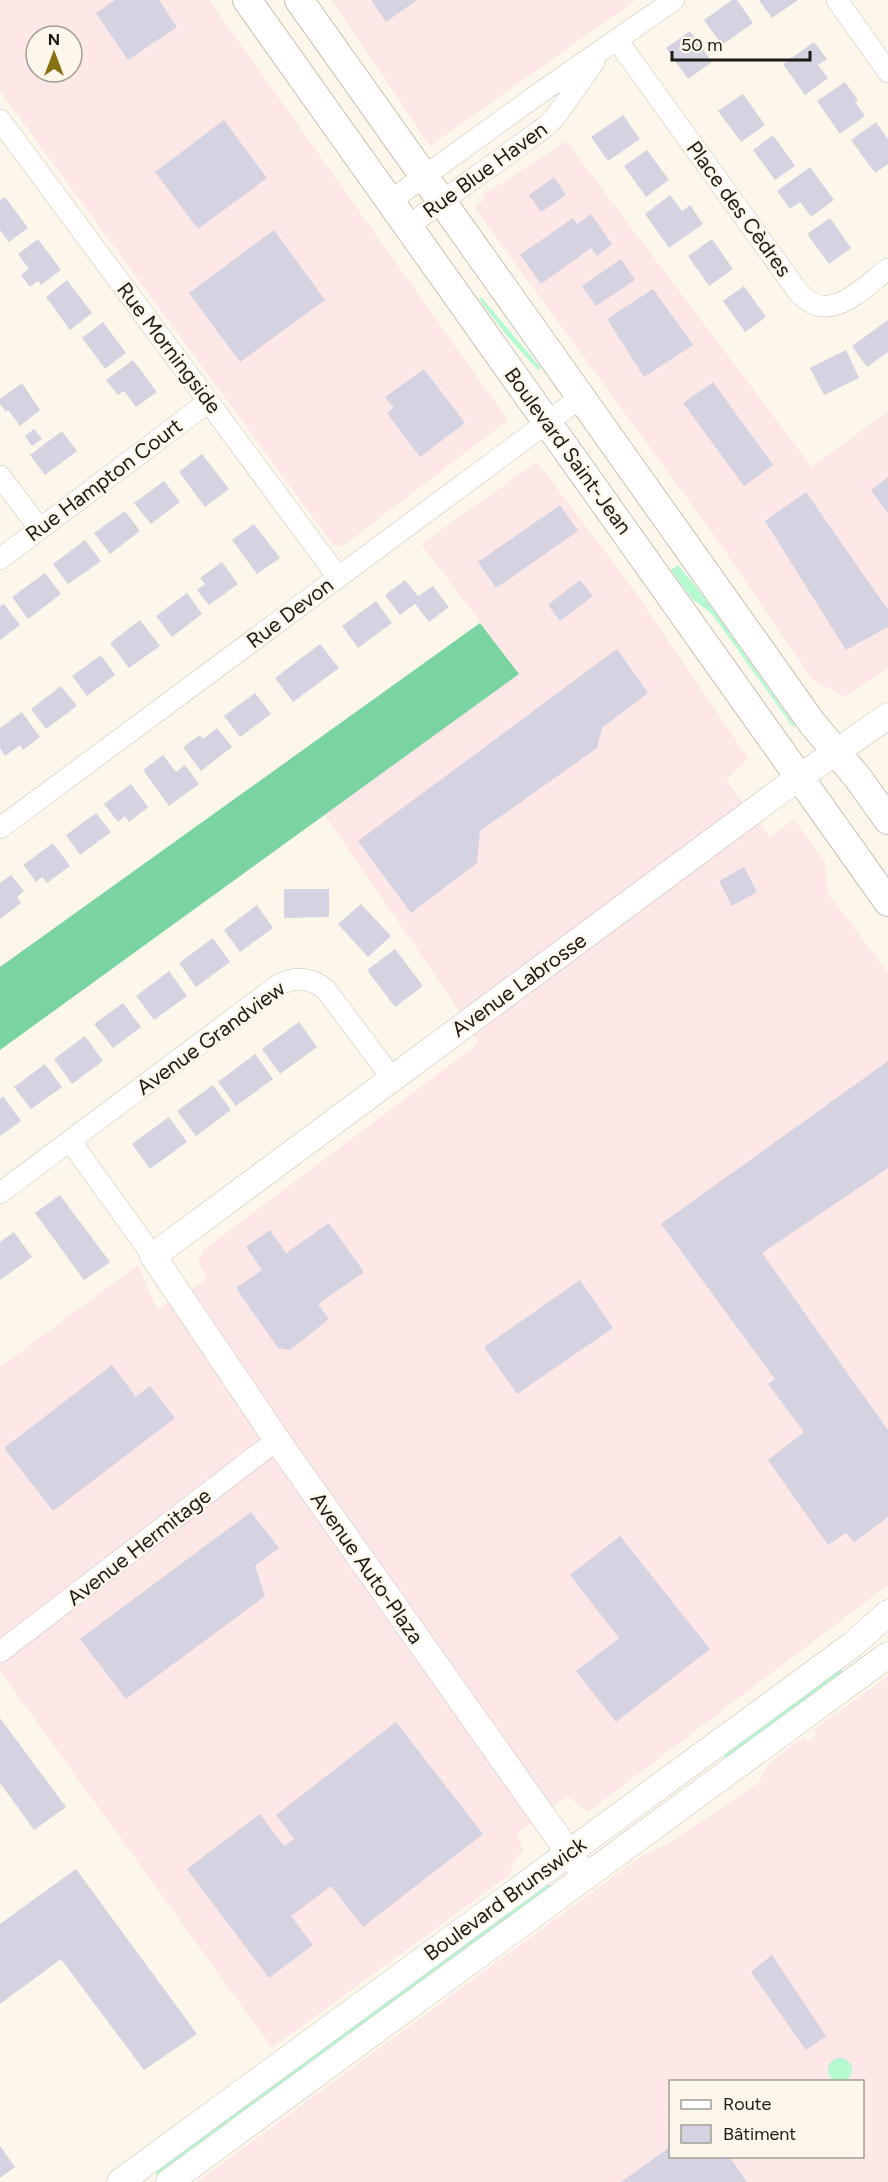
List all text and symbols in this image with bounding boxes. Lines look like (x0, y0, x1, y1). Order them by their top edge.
north arrow (24, 24, 84, 84)
scale bar (672, 24, 810, 62)
text: N (48, 30, 60, 49)
text: 50 m (681, 34, 723, 56)
street label: Rue Blue Haven (418, 116, 552, 223)
street label: Place des Cèdres (682, 136, 797, 281)
street label: Rue Morningside (112, 277, 227, 418)
street label: Boulevard Saint-Jean (499, 362, 637, 539)
street label: Rue Hampton Court (21, 413, 187, 547)
street label: Rue Devon (242, 572, 338, 653)
street label: Avenue Labrosse (446, 927, 591, 1042)
street label: Avenue Grandview (132, 975, 290, 1100)
street label: Avenue Hermitage (62, 1483, 216, 1611)
street label: Avenue Auto-Plaza (306, 1487, 429, 1648)
street label: Boulevard Brunswick (419, 1831, 591, 1966)
legend (669, 2080, 864, 2158)
text: Route (723, 2093, 772, 2115)
text: Bâtiment (723, 2123, 796, 2145)

